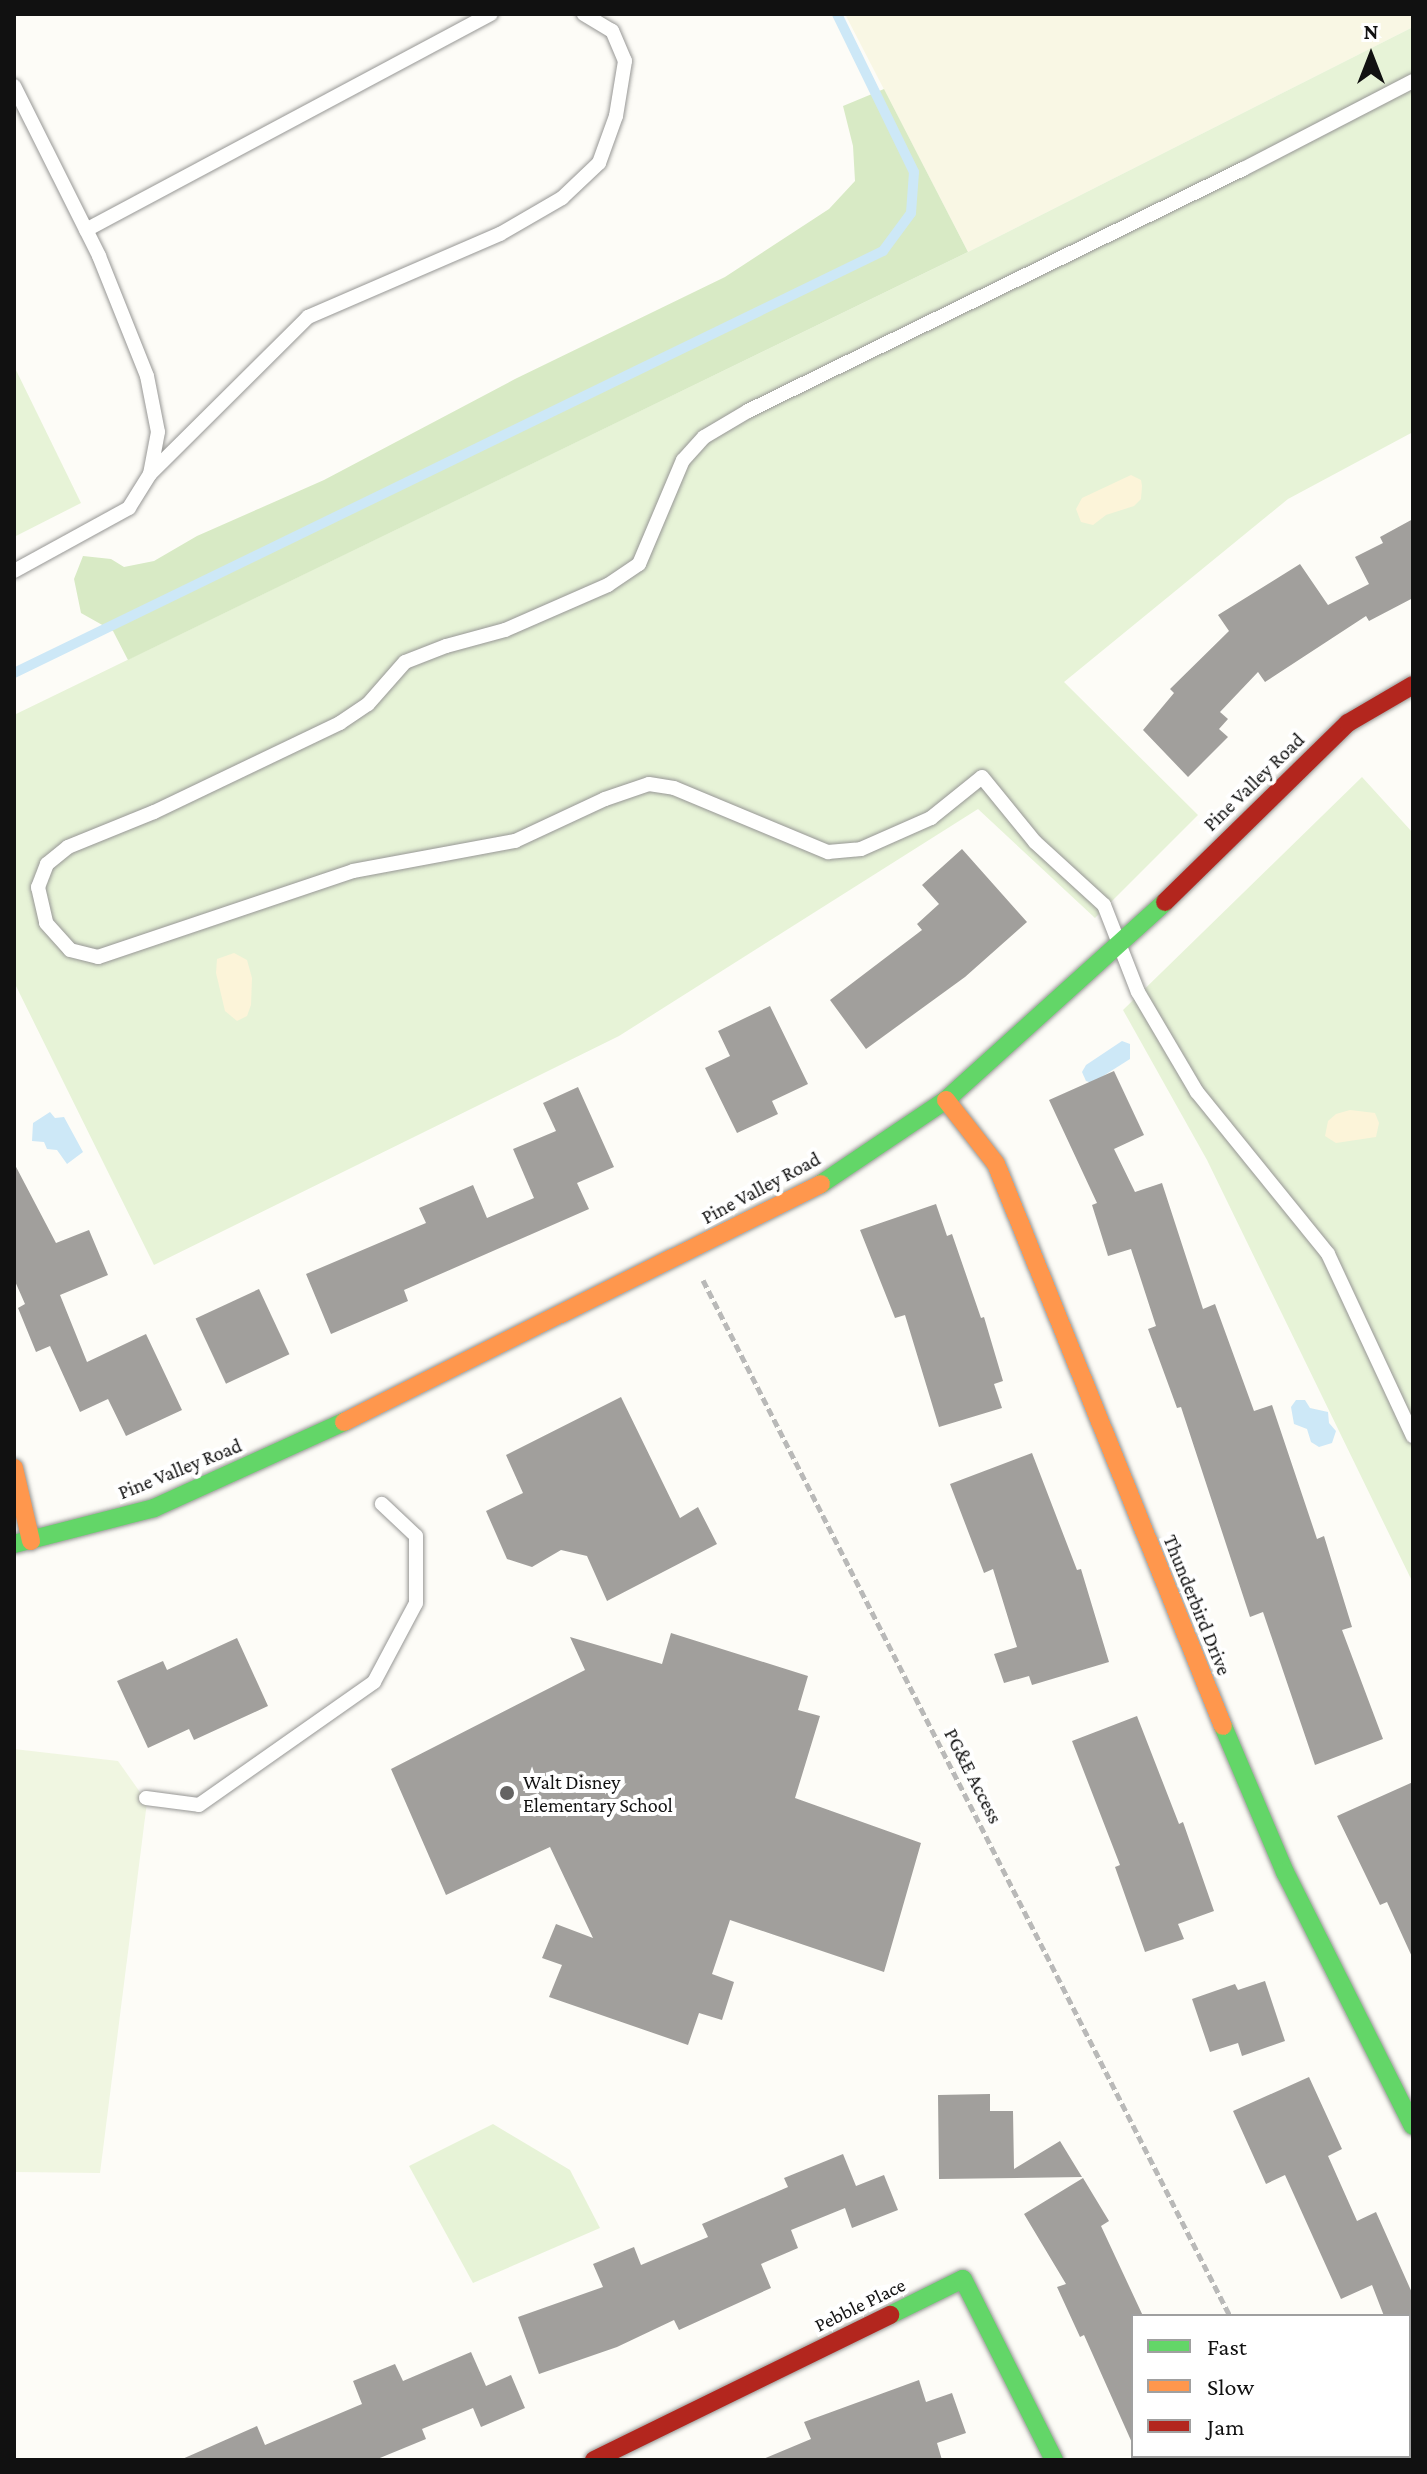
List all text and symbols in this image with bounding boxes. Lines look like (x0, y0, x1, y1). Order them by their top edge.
north arrow (1331, 16, 1411, 96)
text: N (1364, 19, 1379, 44)
street label: Pine Valley Road (1199, 728, 1309, 836)
street label: Pine Valley Road (697, 1147, 825, 1229)
street label: Pine Valley Road (115, 1433, 245, 1505)
street label: Thunderbird Drive (1158, 1531, 1236, 1679)
street label: PG&E Access (939, 1724, 1007, 1828)
place label: Walt Disney Elementary School (523, 1770, 673, 1817)
marker: Walt Disney Elementary School (498, 1784, 516, 1802)
street label: Pebble Place (811, 2273, 909, 2337)
legend (1131, 2314, 1411, 2458)
text: Fast (1207, 2333, 1247, 2360)
text: Slow (1207, 2373, 1254, 2400)
text: Jam (1207, 2413, 1245, 2440)

